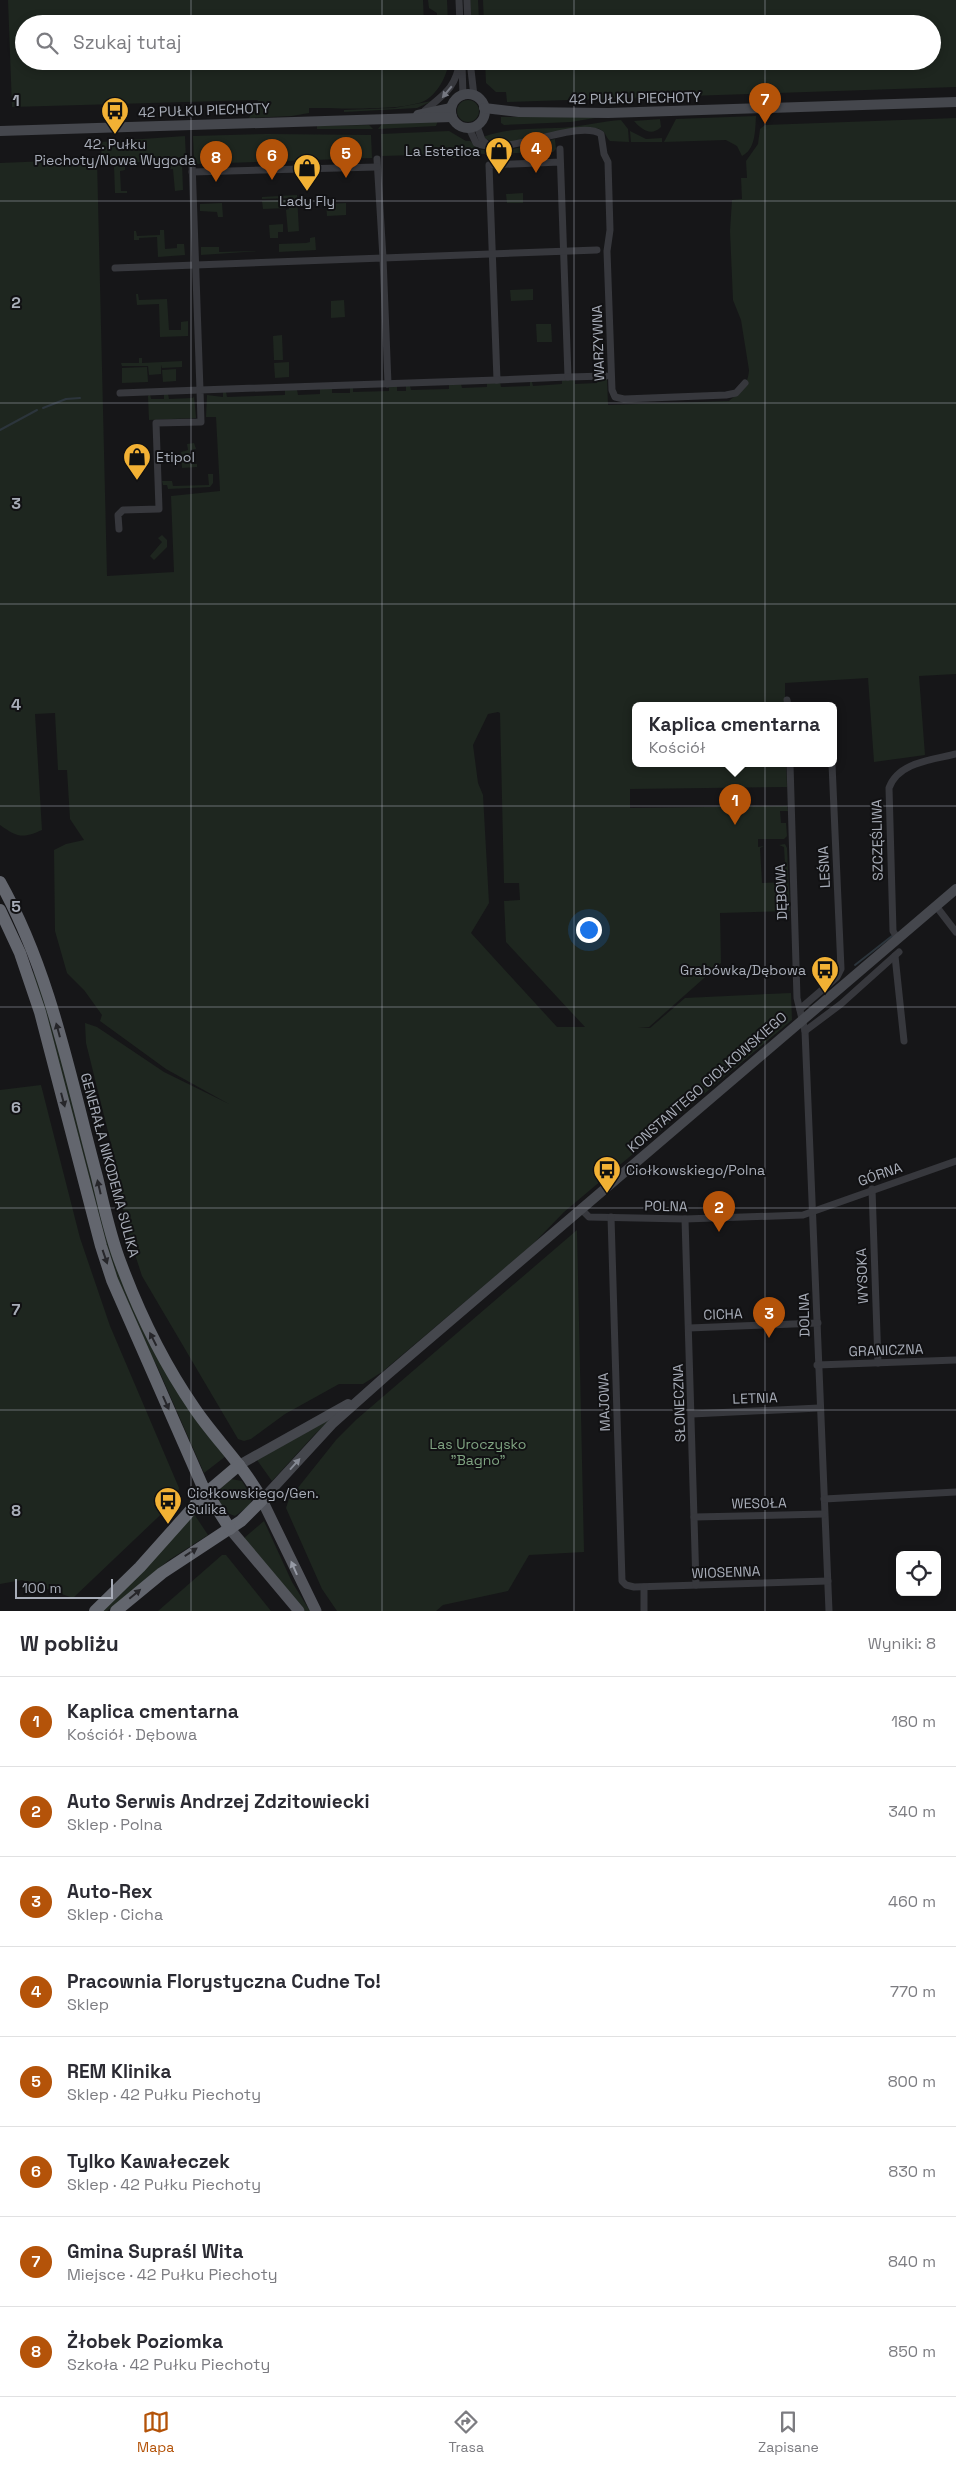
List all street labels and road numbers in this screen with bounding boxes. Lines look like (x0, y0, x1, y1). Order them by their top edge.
street label: 42 PUŁKU PIECHOTY (569, 88, 702, 108)
street label: 42 PUŁKU PIECHOTY (138, 99, 271, 121)
street label: WARZYWNA (588, 304, 608, 382)
street label: SZCZĘŚLIWA (867, 799, 887, 881)
street label: LEŚNA (814, 845, 834, 889)
street label: DĘBOWA (771, 863, 791, 920)
street label: KONSTANTEGO CIOŁKOWSKIEGO (624, 1008, 790, 1156)
street label: GENERAŁA NIKODEMA SULIKA (77, 1071, 143, 1259)
street label: GÓRNA (856, 1158, 905, 1190)
street label: POLNA (644, 1197, 688, 1215)
street label: WYSOKA (852, 1248, 872, 1304)
street label: DOLNA (795, 1292, 813, 1337)
street label: CICHA (703, 1304, 743, 1324)
street label: GRANICZNA (848, 1340, 924, 1360)
street label: SŁONECZNA (669, 1363, 689, 1442)
street label: MAJOWA (594, 1372, 614, 1432)
street label: LETNIA (732, 1388, 778, 1408)
street label: WESOŁA (731, 1494, 787, 1512)
street label: WIOSENNA (691, 1562, 761, 1582)

